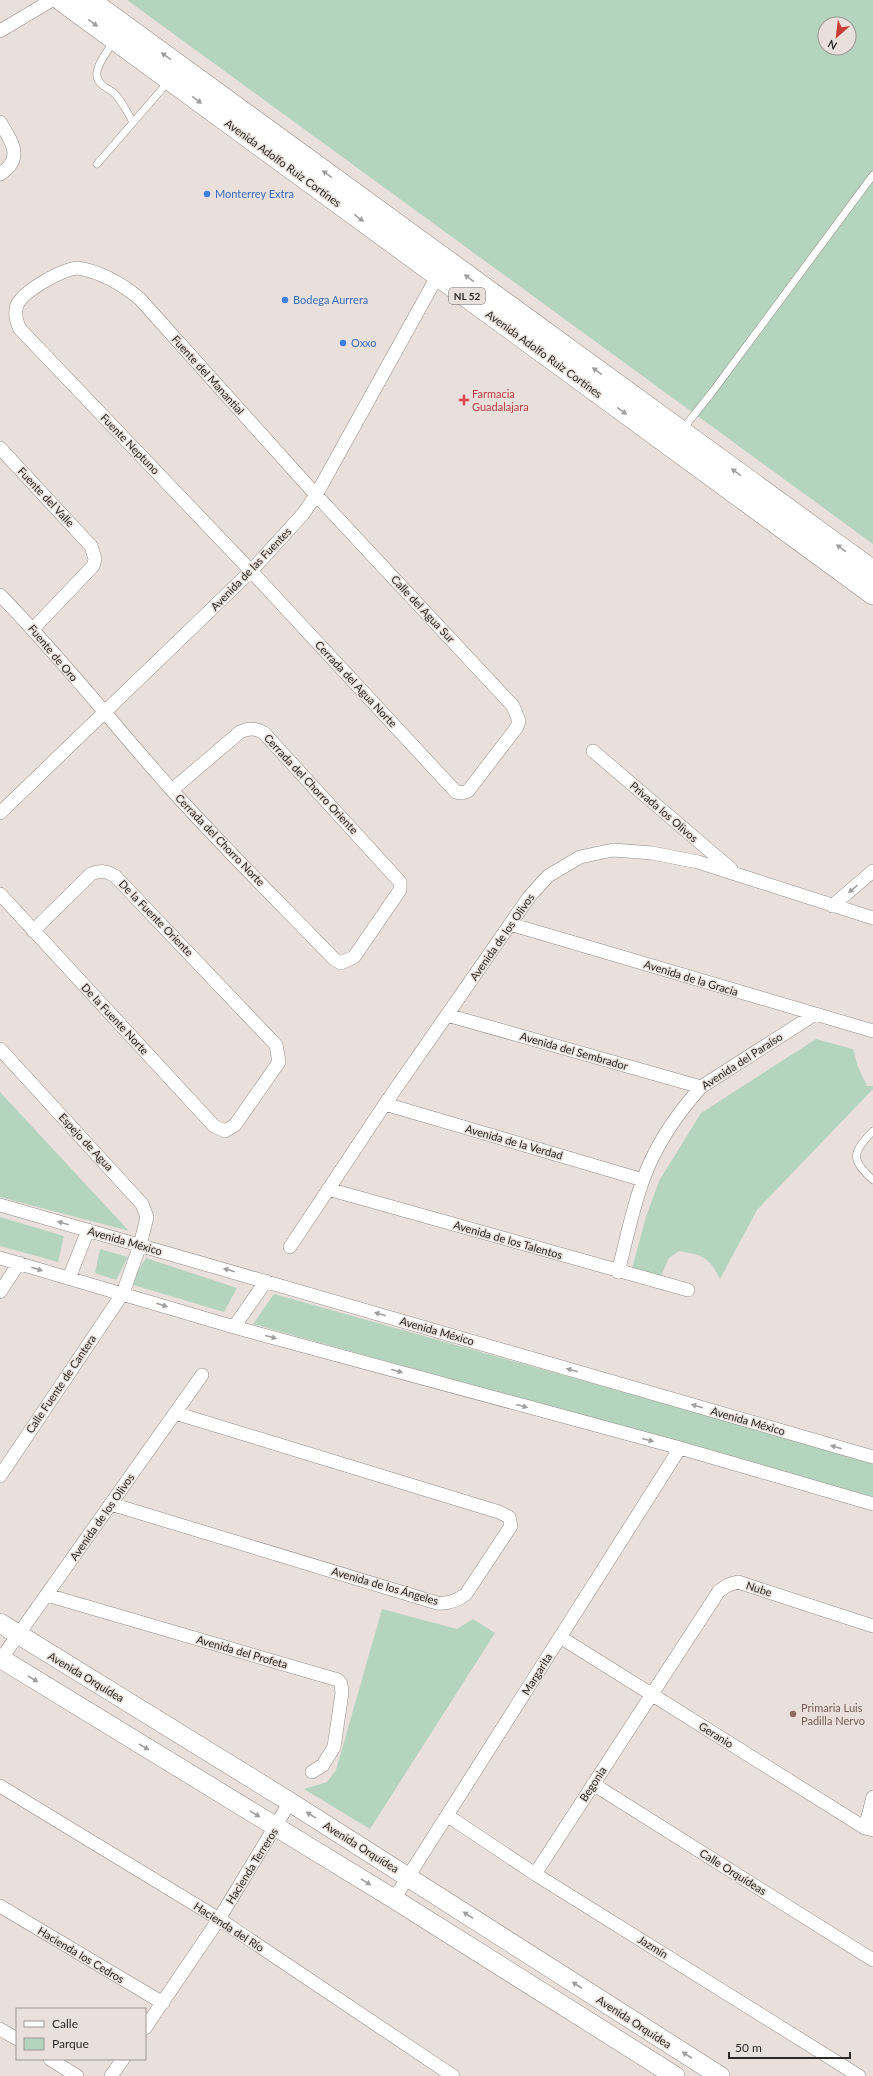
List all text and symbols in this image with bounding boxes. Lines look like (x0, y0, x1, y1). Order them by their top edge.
north arrow (817, 16, 857, 56)
one-way arrow (87, 19, 98, 27)
text: N (825, 38, 839, 53)
one-way arrow (160, 52, 171, 60)
one-way arrow (192, 96, 202, 104)
street label: Avenida Adolfo Ruiz Cortínes (223, 116, 344, 209)
one-way arrow (322, 170, 333, 178)
place label: Monterrey Extra (215, 187, 294, 200)
marker: Monterrey Extra (202, 189, 212, 199)
one-way arrow (354, 214, 364, 222)
one-way arrow (464, 274, 475, 282)
road number: NL 52 (449, 288, 485, 304)
place label: Bodega Aurrera (293, 293, 368, 306)
marker: Bodega Aurrera (280, 295, 290, 305)
street label: Avenida Adolfo Ruiz Cortínes (484, 307, 605, 400)
street label: Fuente del Manantial (169, 333, 247, 417)
place label: Oxxo (351, 336, 377, 349)
marker: Oxxo (338, 338, 348, 348)
one-way arrow (591, 367, 602, 376)
place label: Farmacia Guadalajara (472, 387, 529, 413)
marker: Farmacia Guadalajara (459, 395, 469, 405)
one-way arrow (616, 407, 627, 415)
street label: Fuente Neptuno (98, 411, 162, 477)
street label: Fuente del Valle (16, 464, 77, 529)
one-way arrow (731, 468, 741, 476)
street label: Avenida de las Fuentes (208, 524, 294, 613)
one-way arrow (836, 544, 847, 553)
street label: Calle del Agua Sur (389, 572, 458, 645)
street label: Fuente de Oro (26, 622, 81, 684)
street label: Cerrada del Agua Norte (313, 638, 400, 730)
street label: Cerrada del Chorro Oriente (262, 731, 361, 836)
street label: Privada los Olivos (628, 779, 701, 845)
street label: Cerrada del Chorro Norte (173, 791, 268, 889)
street label: De la Fuente Oriente (117, 877, 196, 959)
one-way arrow (848, 885, 859, 894)
street label: Avenida de los Olivos (467, 891, 537, 983)
street label: Avenida de la Gracia (642, 957, 740, 998)
street label: De la Fuente Norte (79, 980, 152, 1057)
street label: Avenida del Sembrador (519, 1029, 630, 1072)
street label: Avenida del Paraíso (699, 1030, 785, 1092)
street label: Espejo de Agua (56, 1110, 116, 1173)
street label: Avenida de la Verdad (464, 1121, 564, 1162)
street label: Avenida de los Talentos (452, 1218, 564, 1261)
one-way arrow (57, 1220, 69, 1226)
street label: Avenida México (86, 1224, 164, 1257)
one-way arrow (32, 1266, 44, 1272)
one-way arrow (222, 1267, 235, 1273)
one-way arrow (157, 1302, 169, 1308)
one-way arrow (374, 1311, 386, 1317)
street label: Avenida México (398, 1314, 476, 1347)
street label: Calle Fuente de Cantera (23, 1332, 98, 1435)
one-way arrow (265, 1335, 278, 1341)
one-way arrow (566, 1367, 578, 1373)
one-way arrow (391, 1369, 403, 1375)
one-way arrow (516, 1403, 529, 1409)
one-way arrow (691, 1403, 703, 1409)
street label: Avenida México (709, 1404, 787, 1437)
one-way arrow (641, 1437, 654, 1443)
one-way arrow (829, 1443, 842, 1449)
street label: Avenida de los Olivos (67, 1471, 137, 1563)
street label: Avenida de los Ángeles (330, 1564, 440, 1607)
street label: Nube (745, 1578, 774, 1599)
street label: Avenida del Profeta (195, 1632, 289, 1671)
street label: Avenida Orquídea (46, 1649, 127, 1704)
street label: Margarita (519, 1651, 554, 1697)
one-way arrow (27, 1675, 39, 1682)
place label: Primaria Luis Padilla Nervo (801, 1701, 865, 1727)
marker: Primaria Luis Padilla Nervo (788, 1709, 798, 1719)
street label: Geranio (697, 1719, 736, 1750)
one-way arrow (138, 1743, 150, 1750)
street label: Begonia (577, 1764, 609, 1804)
one-way arrow (249, 1811, 261, 1818)
one-way arrow (305, 1812, 317, 1819)
street label: Avenida Orquídea (321, 1818, 401, 1875)
street label: Hacienda Terreros (223, 1825, 280, 1906)
street label: Calle Orquídeas (697, 1846, 769, 1897)
one-way arrow (360, 1879, 372, 1886)
street label: Hacienda del Río (192, 1899, 267, 1954)
one-way arrow (462, 1911, 473, 1919)
street label: Hacienda los Cedros (36, 1924, 127, 1986)
street label: Jazmín (636, 1932, 671, 1961)
one-way arrow (572, 1981, 582, 1989)
street label: Avenida Orquídea (594, 1993, 674, 2051)
legend (16, 2008, 146, 2060)
text: Calle (52, 2016, 78, 2031)
scale bar (729, 2034, 850, 2060)
text: Parque (52, 2036, 89, 2051)
text: 50 m (735, 2040, 762, 2055)
one-way arrow (682, 2051, 692, 2059)

